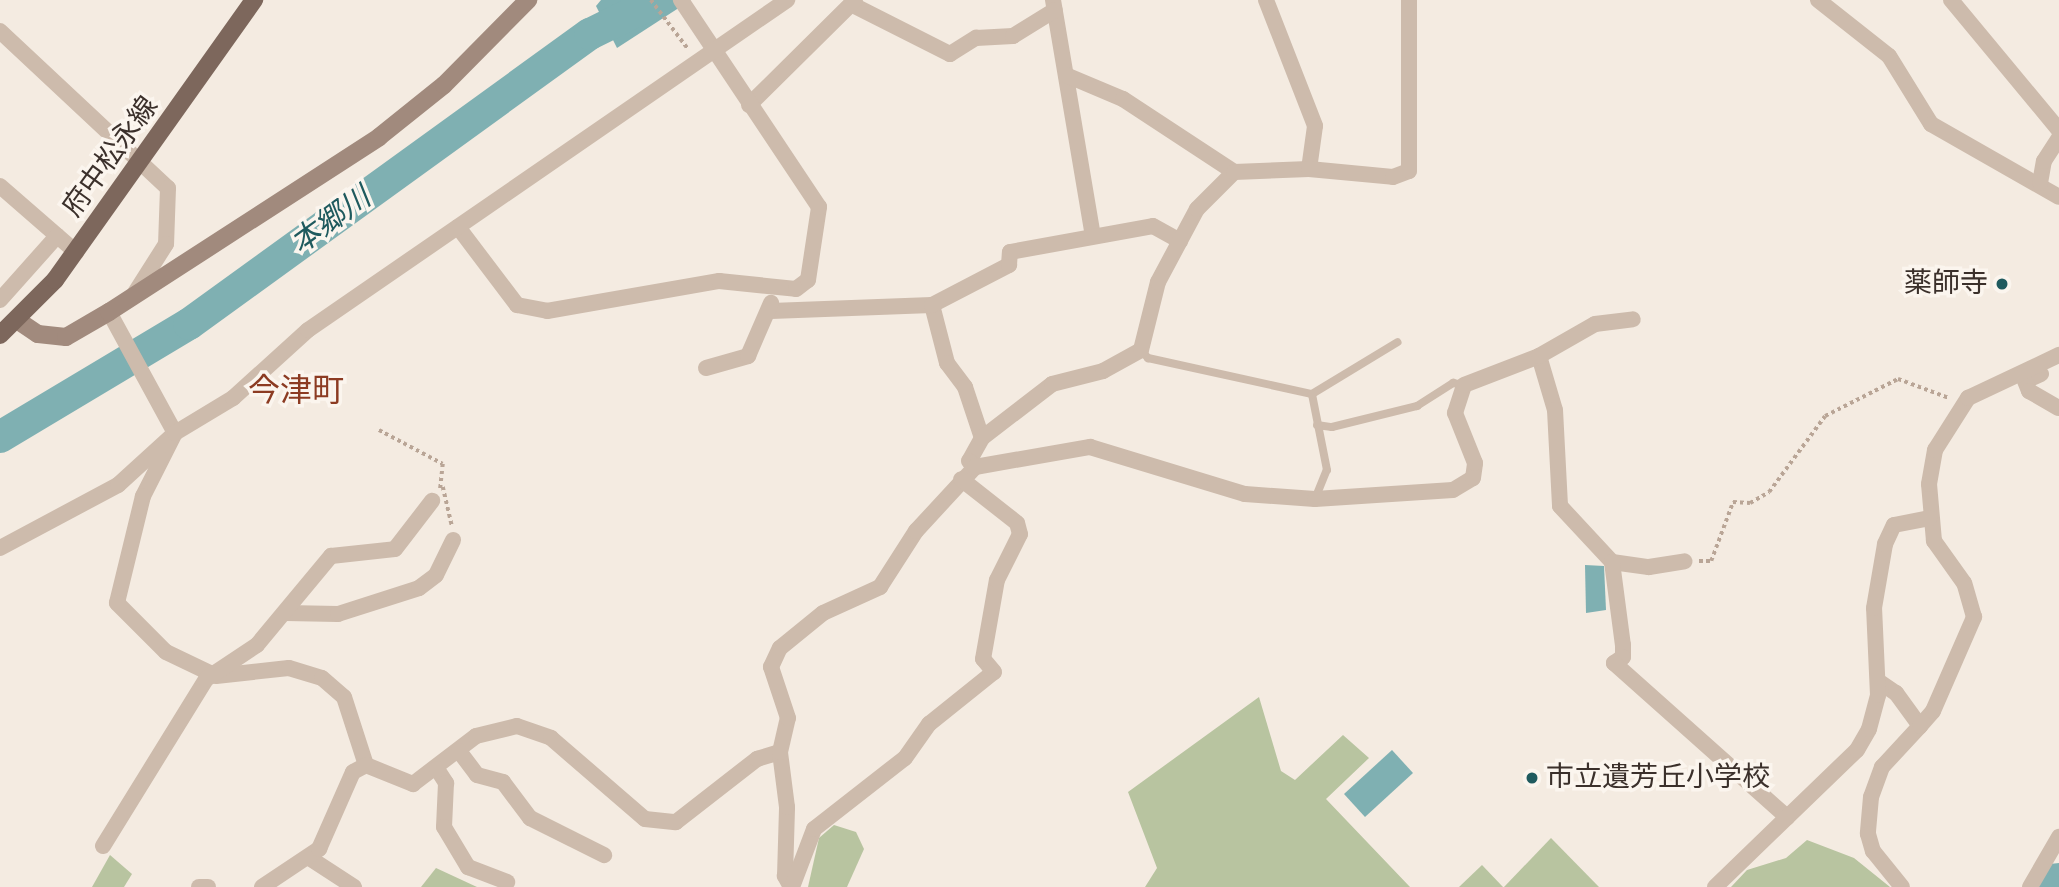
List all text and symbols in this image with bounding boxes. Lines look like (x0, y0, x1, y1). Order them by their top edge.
street label: 府中松永線 (56, 90, 166, 224)
water label: 本郷川 (284, 180, 378, 262)
place label: 薬師寺 (1904, 267, 1988, 301)
marker: 薬師寺 (1994, 276, 2010, 292)
district label: 今津町 (248, 372, 344, 410)
place label: 市立遺芳丘小学校 (1546, 761, 1770, 795)
marker: 市立遺芳丘小学校 (1524, 770, 1540, 786)

